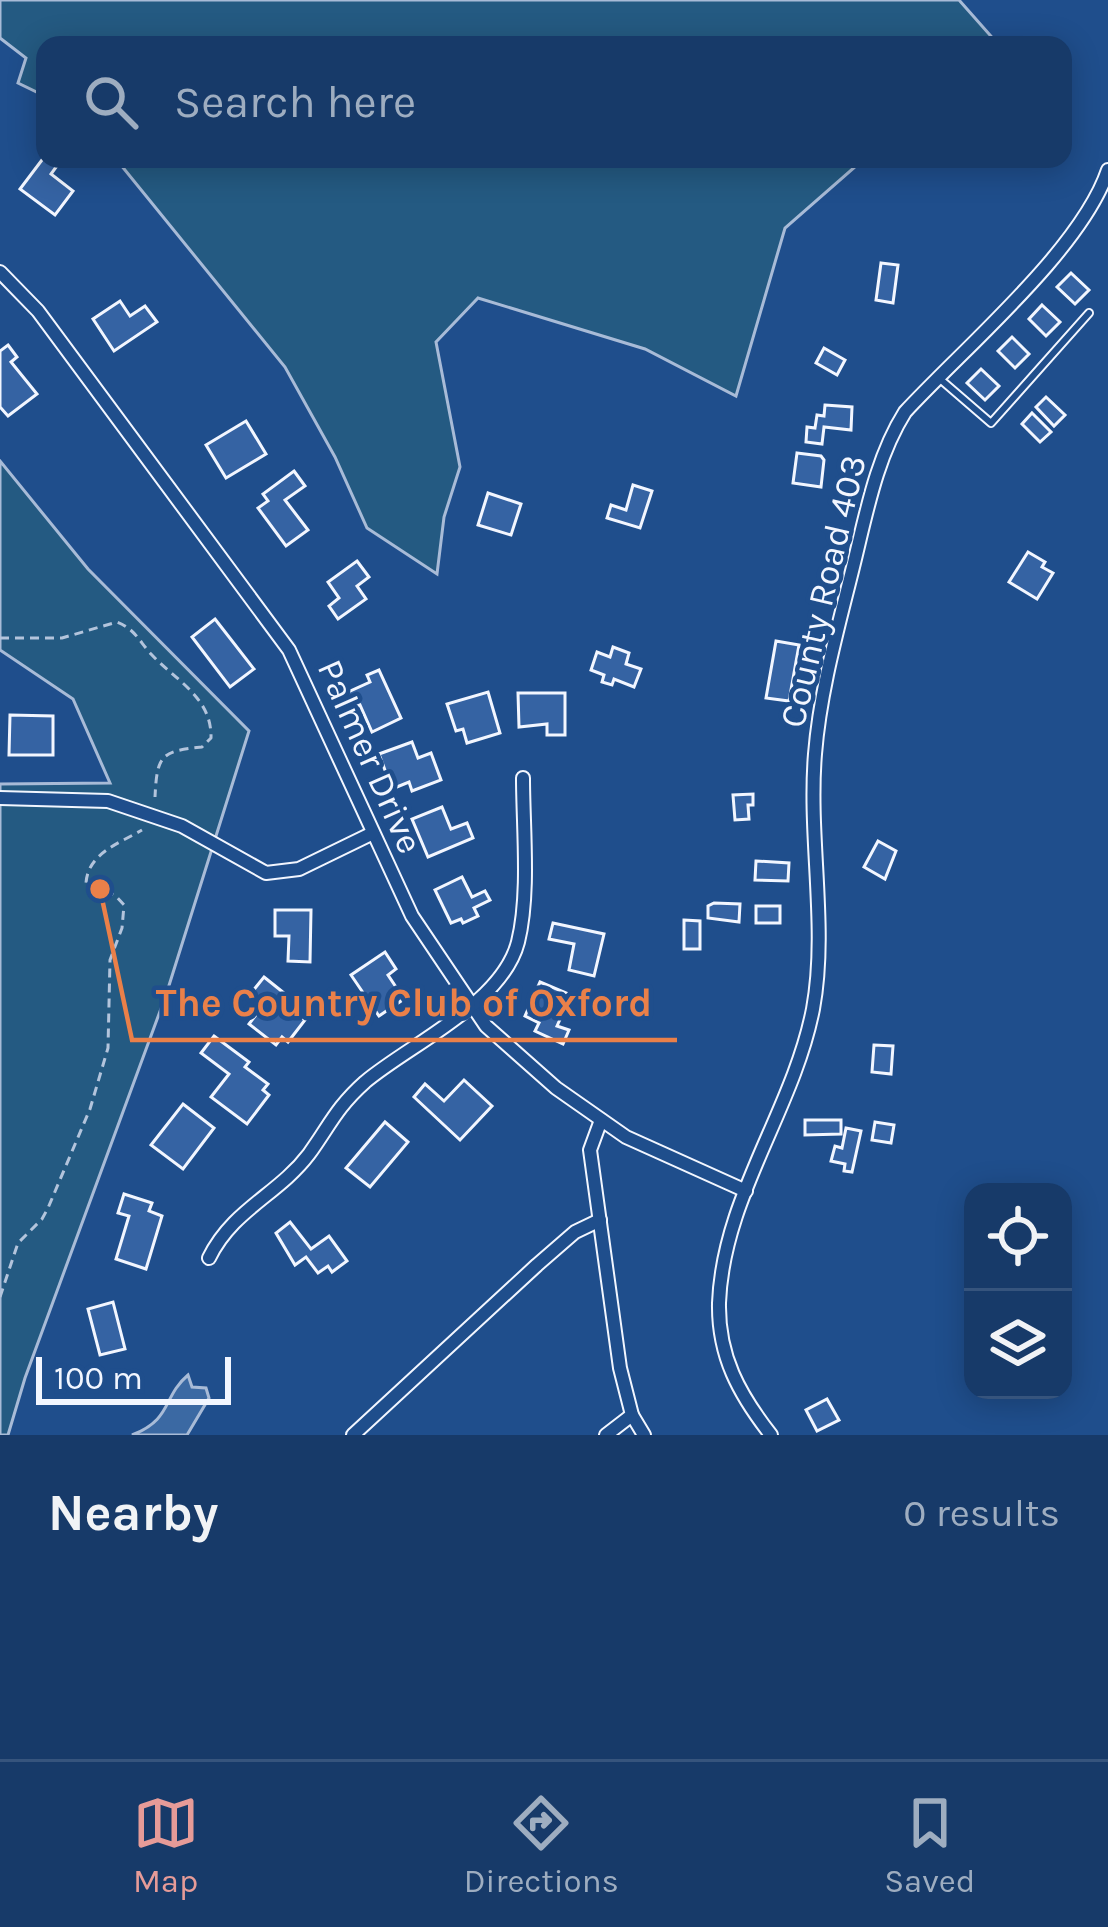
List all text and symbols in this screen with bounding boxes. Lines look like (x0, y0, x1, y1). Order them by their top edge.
search box (36, 36, 1072, 168)
icon: search (78, 69, 144, 135)
text: Search here (174, 76, 416, 128)
street label: County Road 403 (771, 451, 875, 732)
street label: Palmer Drive (309, 653, 431, 860)
callout: The Country Club of Oxford (132, 965, 677, 1040)
text: The Country Club of Oxford (156, 980, 652, 1026)
map controls (964, 1183, 1072, 1399)
button: locate (964, 1183, 1072, 1291)
button: layers (964, 1291, 1072, 1399)
scale bar (36, 1351, 231, 1404)
text: 100 m (54, 1359, 143, 1397)
text: Nearby (48, 1483, 218, 1543)
text: 0 results (903, 1490, 1060, 1536)
tab: Map (133, 1790, 199, 1900)
tab: Directions (464, 1790, 619, 1900)
tab: Saved (884, 1790, 975, 1900)

